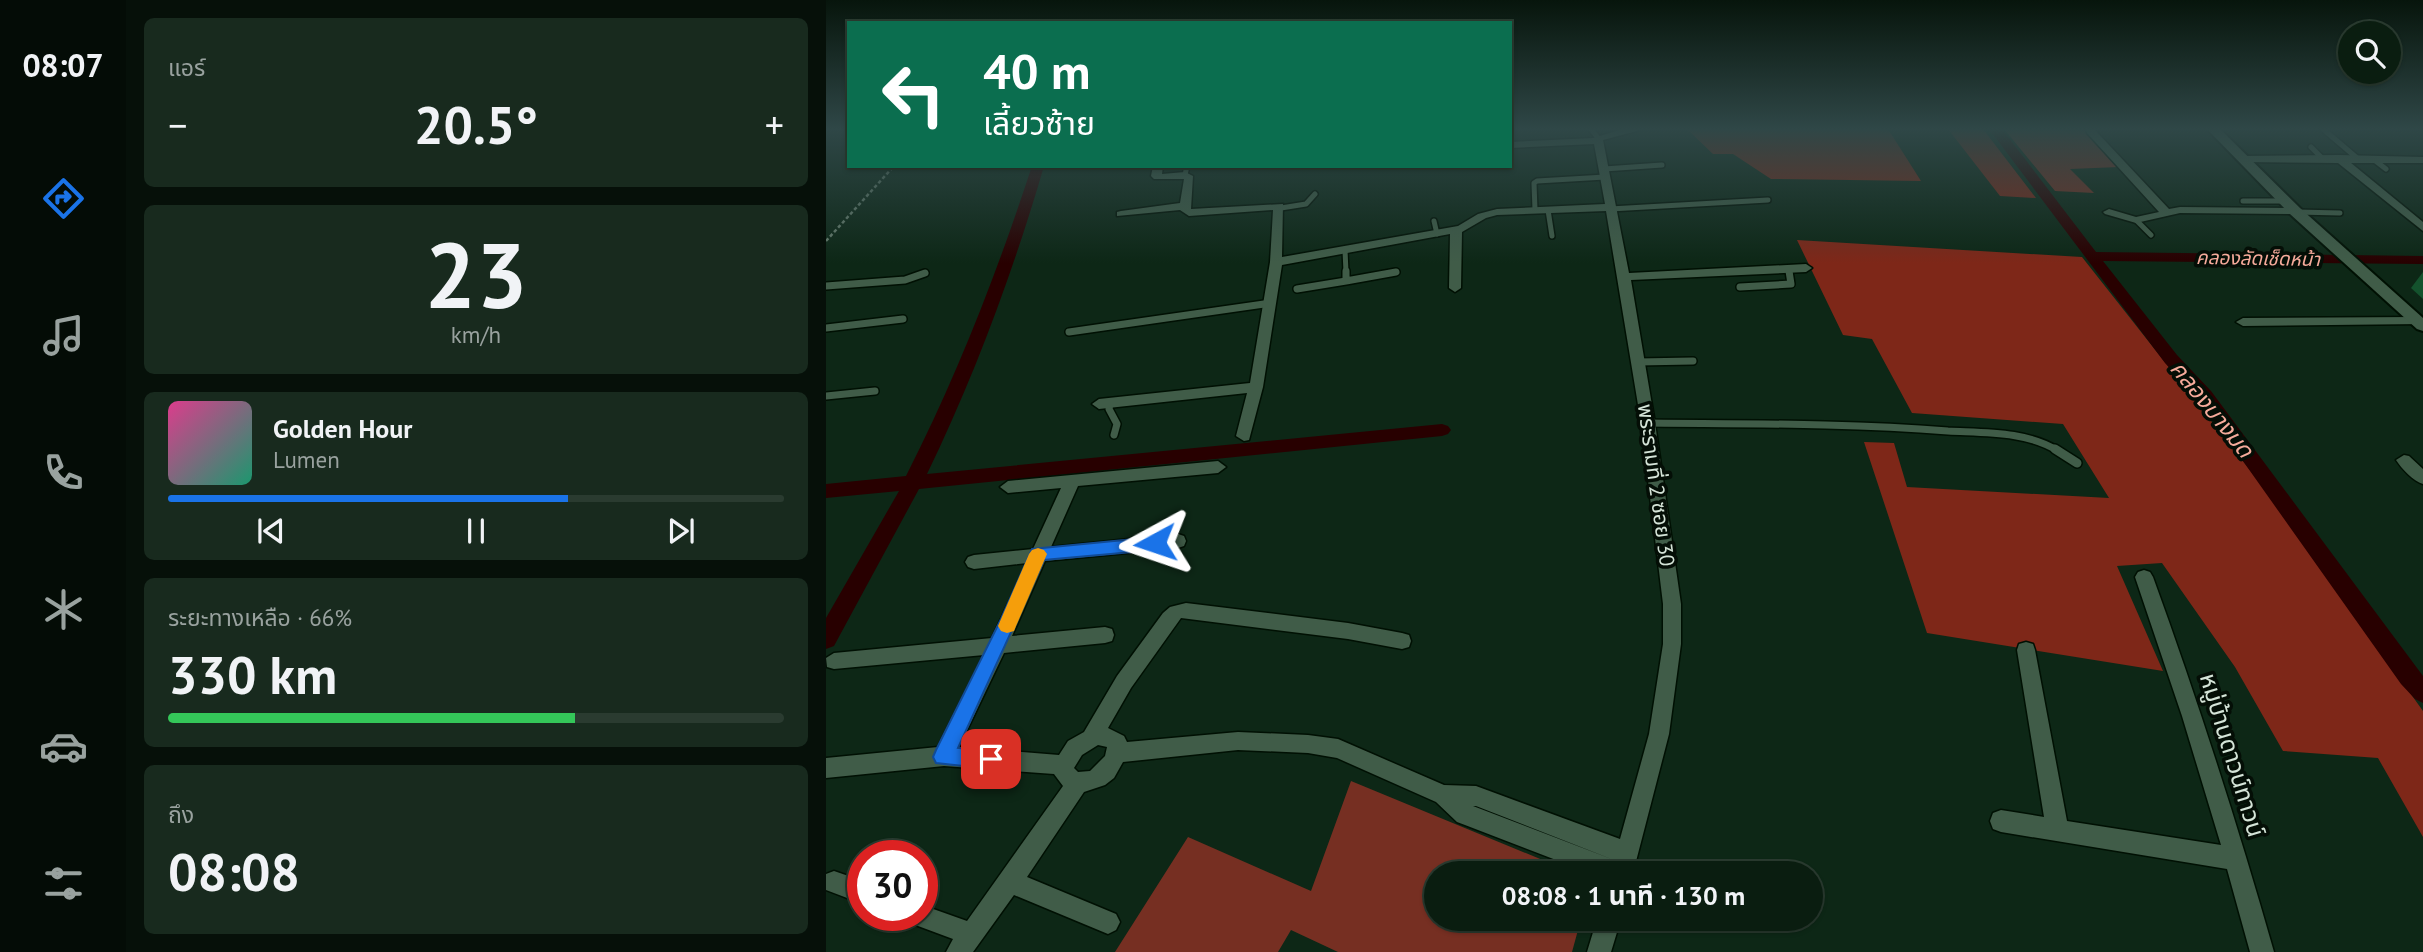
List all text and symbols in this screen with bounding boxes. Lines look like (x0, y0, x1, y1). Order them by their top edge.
map controls (2338, 21, 2401, 84)
button: search (2338, 21, 2401, 84)
text: 40 m (983, 39, 1090, 103)
text: 08:07 (22, 44, 104, 86)
icon: left (868, 49, 959, 140)
text: แอร์ (168, 53, 205, 82)
text: 20.5° (414, 91, 538, 158)
text: − (168, 100, 187, 149)
text: + (765, 100, 784, 149)
text: เลี้ยวซ้าย (983, 102, 1095, 144)
icon: directions (39, 174, 88, 223)
text: 23 (424, 215, 528, 333)
water label: คลองลัดเช็ดหน้า (2196, 245, 2322, 271)
icon: music (39, 311, 88, 360)
text: km/h (451, 320, 501, 349)
water label: คลองบางมด (2164, 354, 2261, 464)
street label: พระรามที่ 2 ซอย 30 (1632, 402, 1682, 568)
text: Golden Hour (273, 412, 412, 445)
text: Lumen (273, 445, 340, 474)
icon: phone (39, 448, 88, 497)
position arrow (1118, 506, 1192, 580)
icon: previous (252, 512, 290, 550)
icon: pause (457, 512, 495, 550)
icon: next (662, 512, 700, 550)
icon: climate (39, 585, 88, 634)
text: ระยะทางเหลือ · 66% (168, 603, 352, 632)
text: 330 km (168, 641, 337, 708)
street label: หมู่บ้านดาวน์ทาวน์ (2193, 669, 2272, 841)
icon: car (39, 722, 88, 771)
pin (961, 729, 1021, 789)
icon: arrive (972, 740, 1010, 778)
text: ถึง (168, 800, 194, 829)
text: 08:08 (168, 838, 300, 905)
speed limit sign: 30 (847, 840, 938, 931)
icon: filters (39, 859, 88, 908)
text: 08:08 · 1 นาที · 130 m (1502, 879, 1745, 912)

